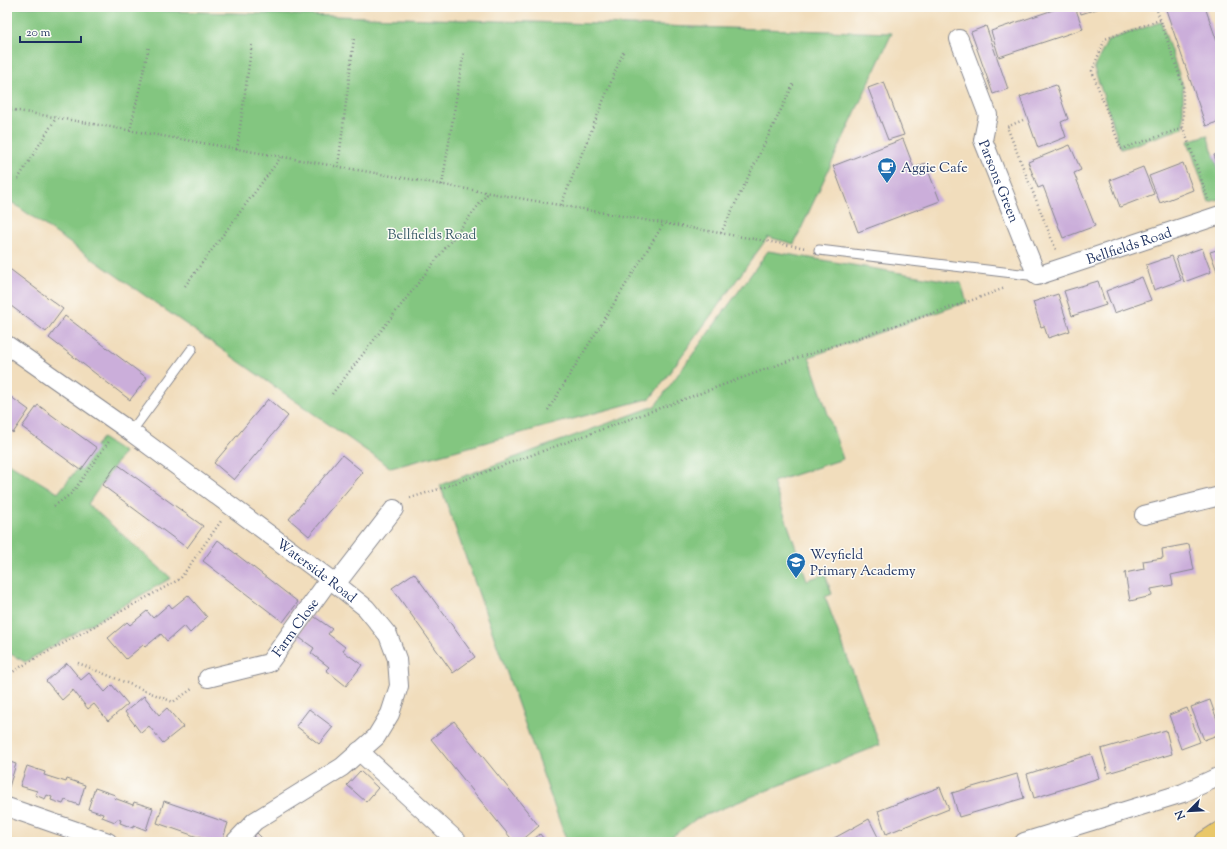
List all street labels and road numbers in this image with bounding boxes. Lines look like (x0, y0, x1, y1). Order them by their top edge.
street label: Parsons Green (972, 138, 1023, 226)
street label: Bellfields Road (1084, 224, 1175, 271)
street label: Waterside Road (271, 535, 360, 609)
street label: Farm Close (268, 595, 325, 662)

